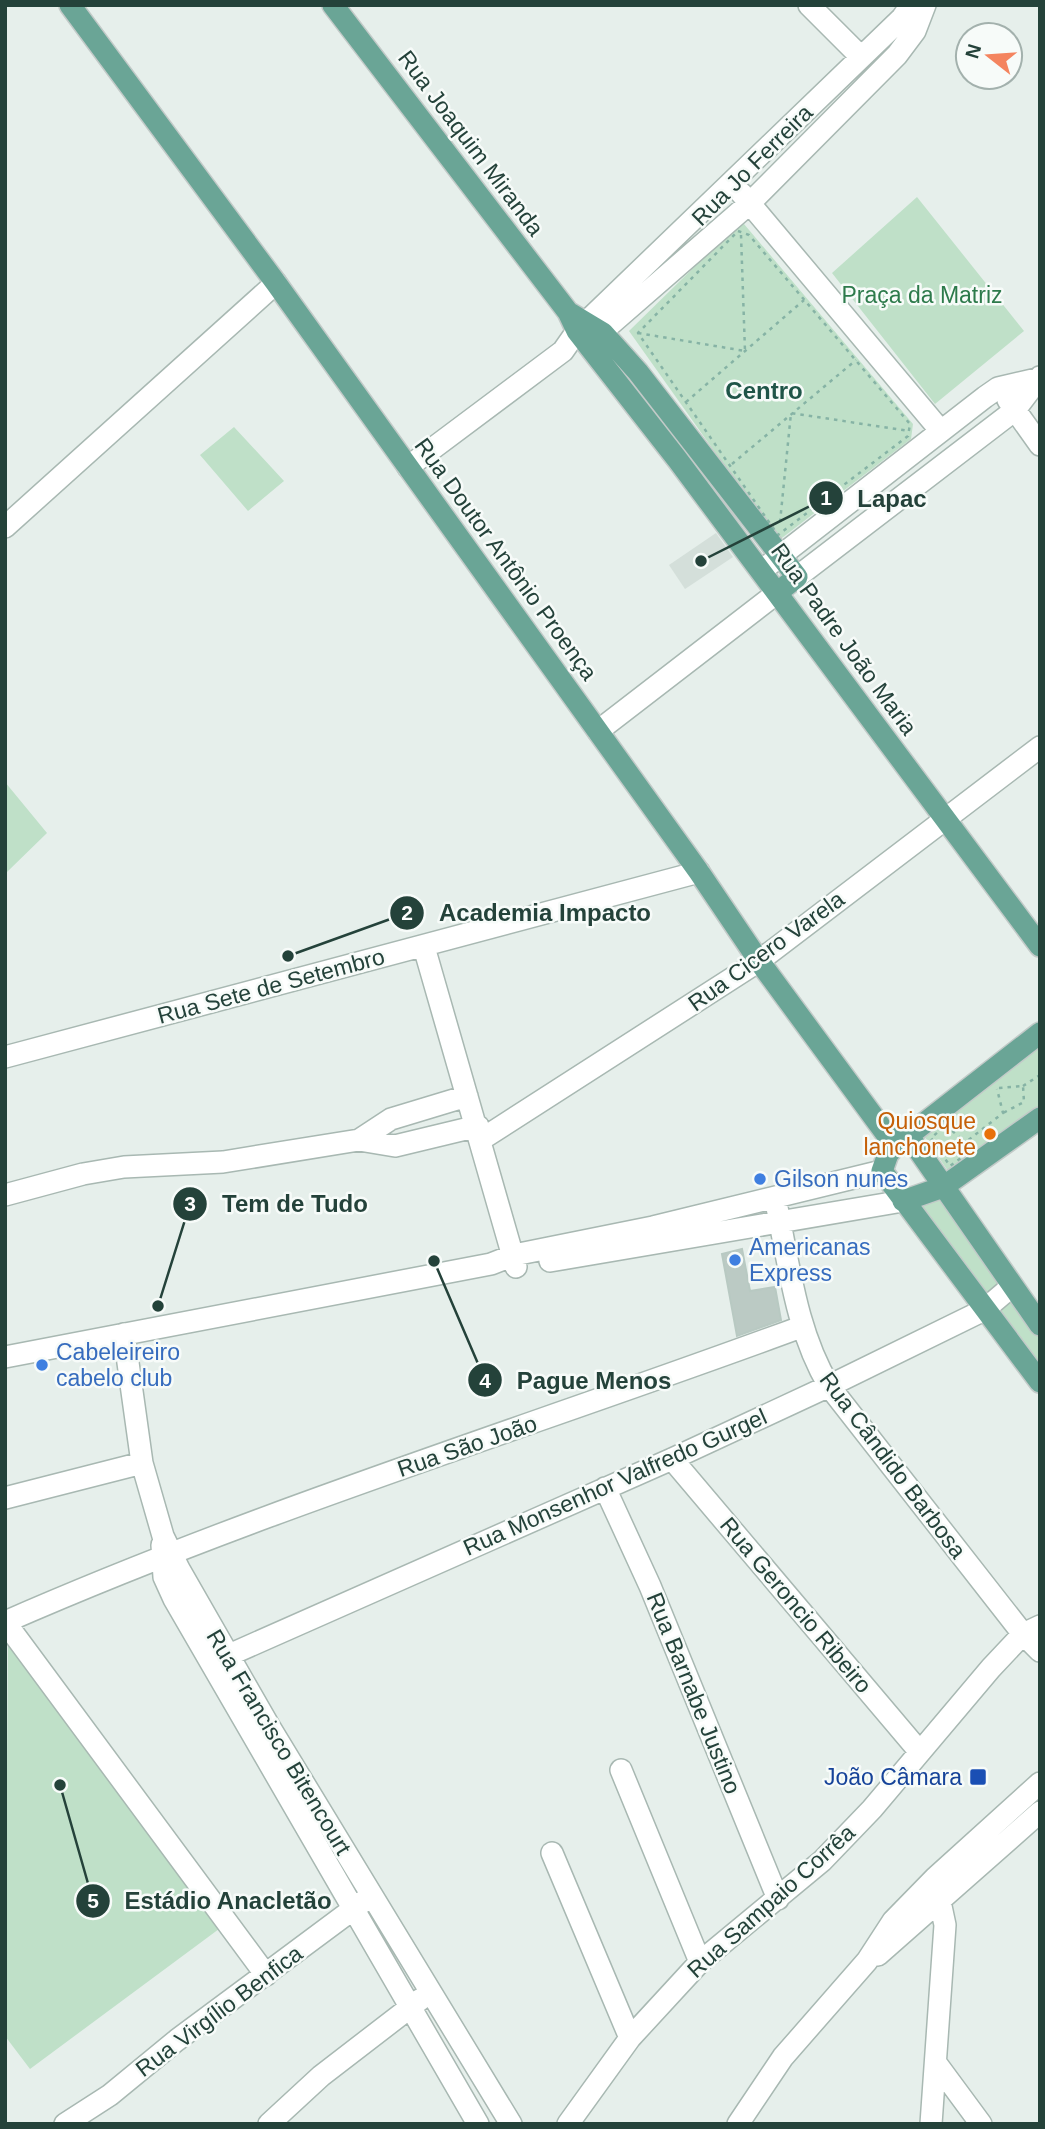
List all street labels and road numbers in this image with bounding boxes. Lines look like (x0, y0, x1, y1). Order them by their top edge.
street label: Rua Joaquim Miranda (393, 45, 549, 241)
street label: Rua Jo Ferreira (686, 99, 818, 231)
street label: Rua Doutor Antônio Proença (409, 433, 603, 685)
street label: Rua Padre João Maria (766, 538, 922, 740)
street label: Rua Cicero Varela (683, 886, 849, 1016)
street label: Rua Sete de Setembro (155, 943, 387, 1029)
street label: Rua Cândido Barbosa (815, 1367, 972, 1563)
street label: Rua Monsenhor Valfredo Gurgel (459, 1403, 771, 1561)
street label: Rua São João (394, 1410, 540, 1482)
street label: Rua Geroncio Ribeiro (715, 1512, 877, 1698)
street label: Rua Barnabe Justino (642, 1589, 746, 1797)
street label: Rua Francisco Bitencourt (201, 1625, 357, 1860)
street label: Rua Sampaio Corrêa (682, 1819, 860, 1983)
street label: Rua Virgílio Benfica (131, 1940, 307, 2082)

